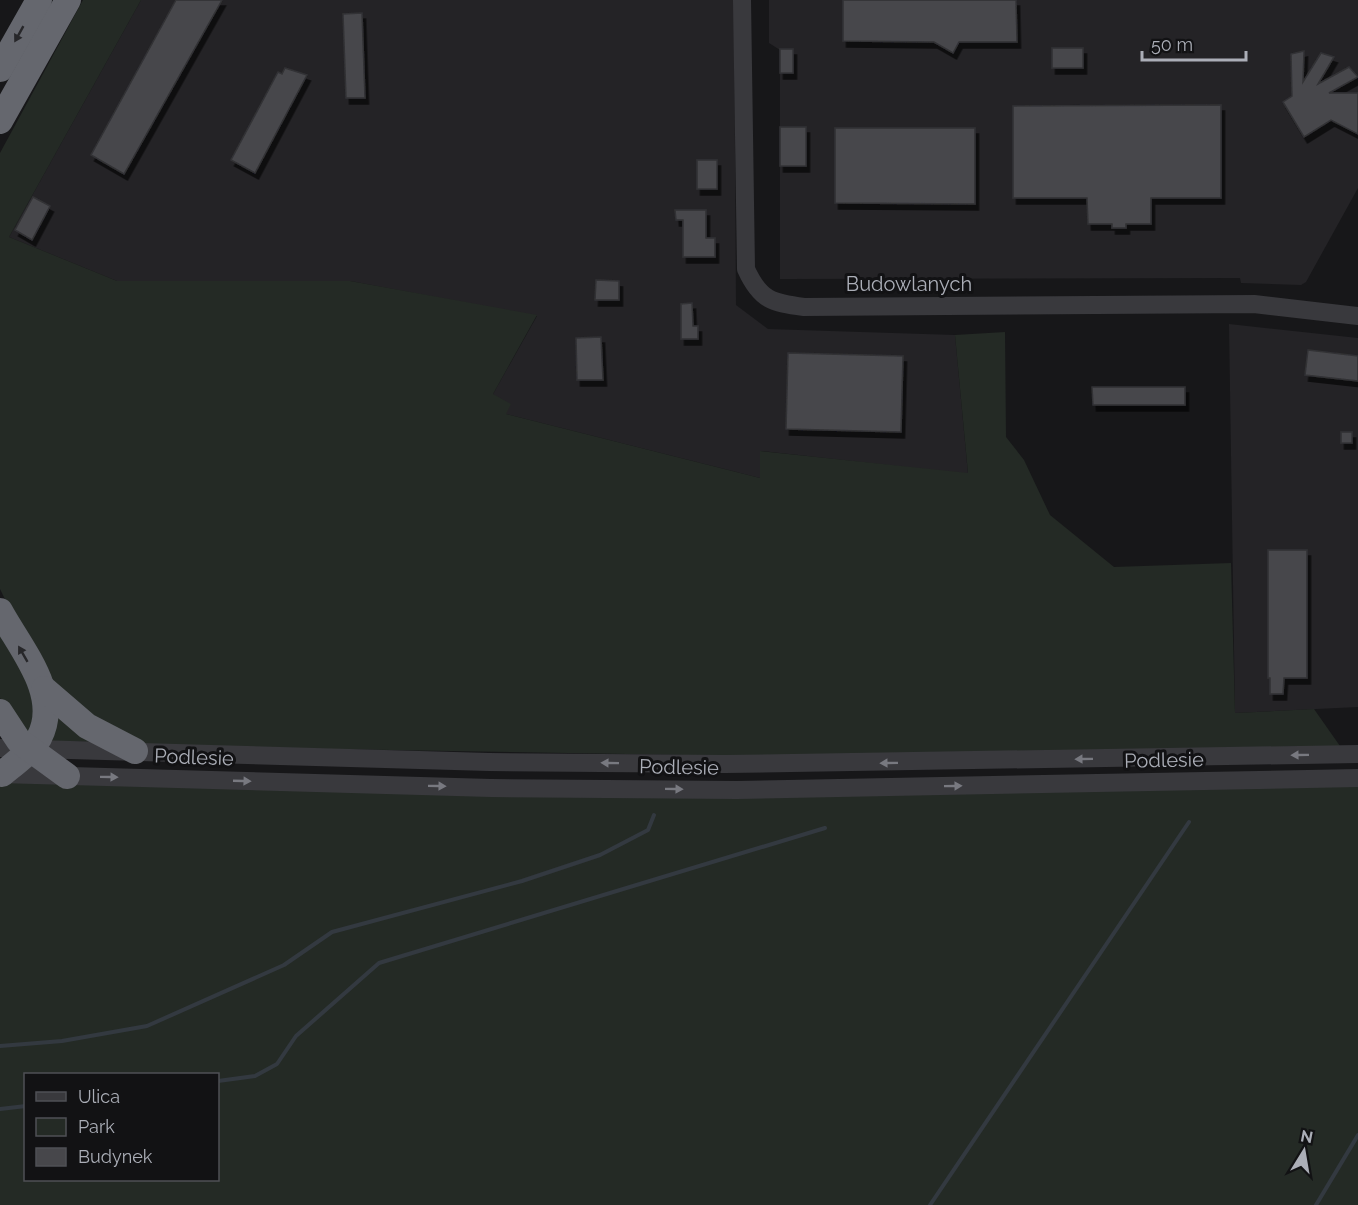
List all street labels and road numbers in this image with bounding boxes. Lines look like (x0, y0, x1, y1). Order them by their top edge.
street label: Budowlanych (846, 272, 972, 296)
street label: Podlesie (154, 744, 234, 770)
street label: Podlesie (1124, 747, 1204, 773)
street label: Podlesie (639, 754, 719, 780)

